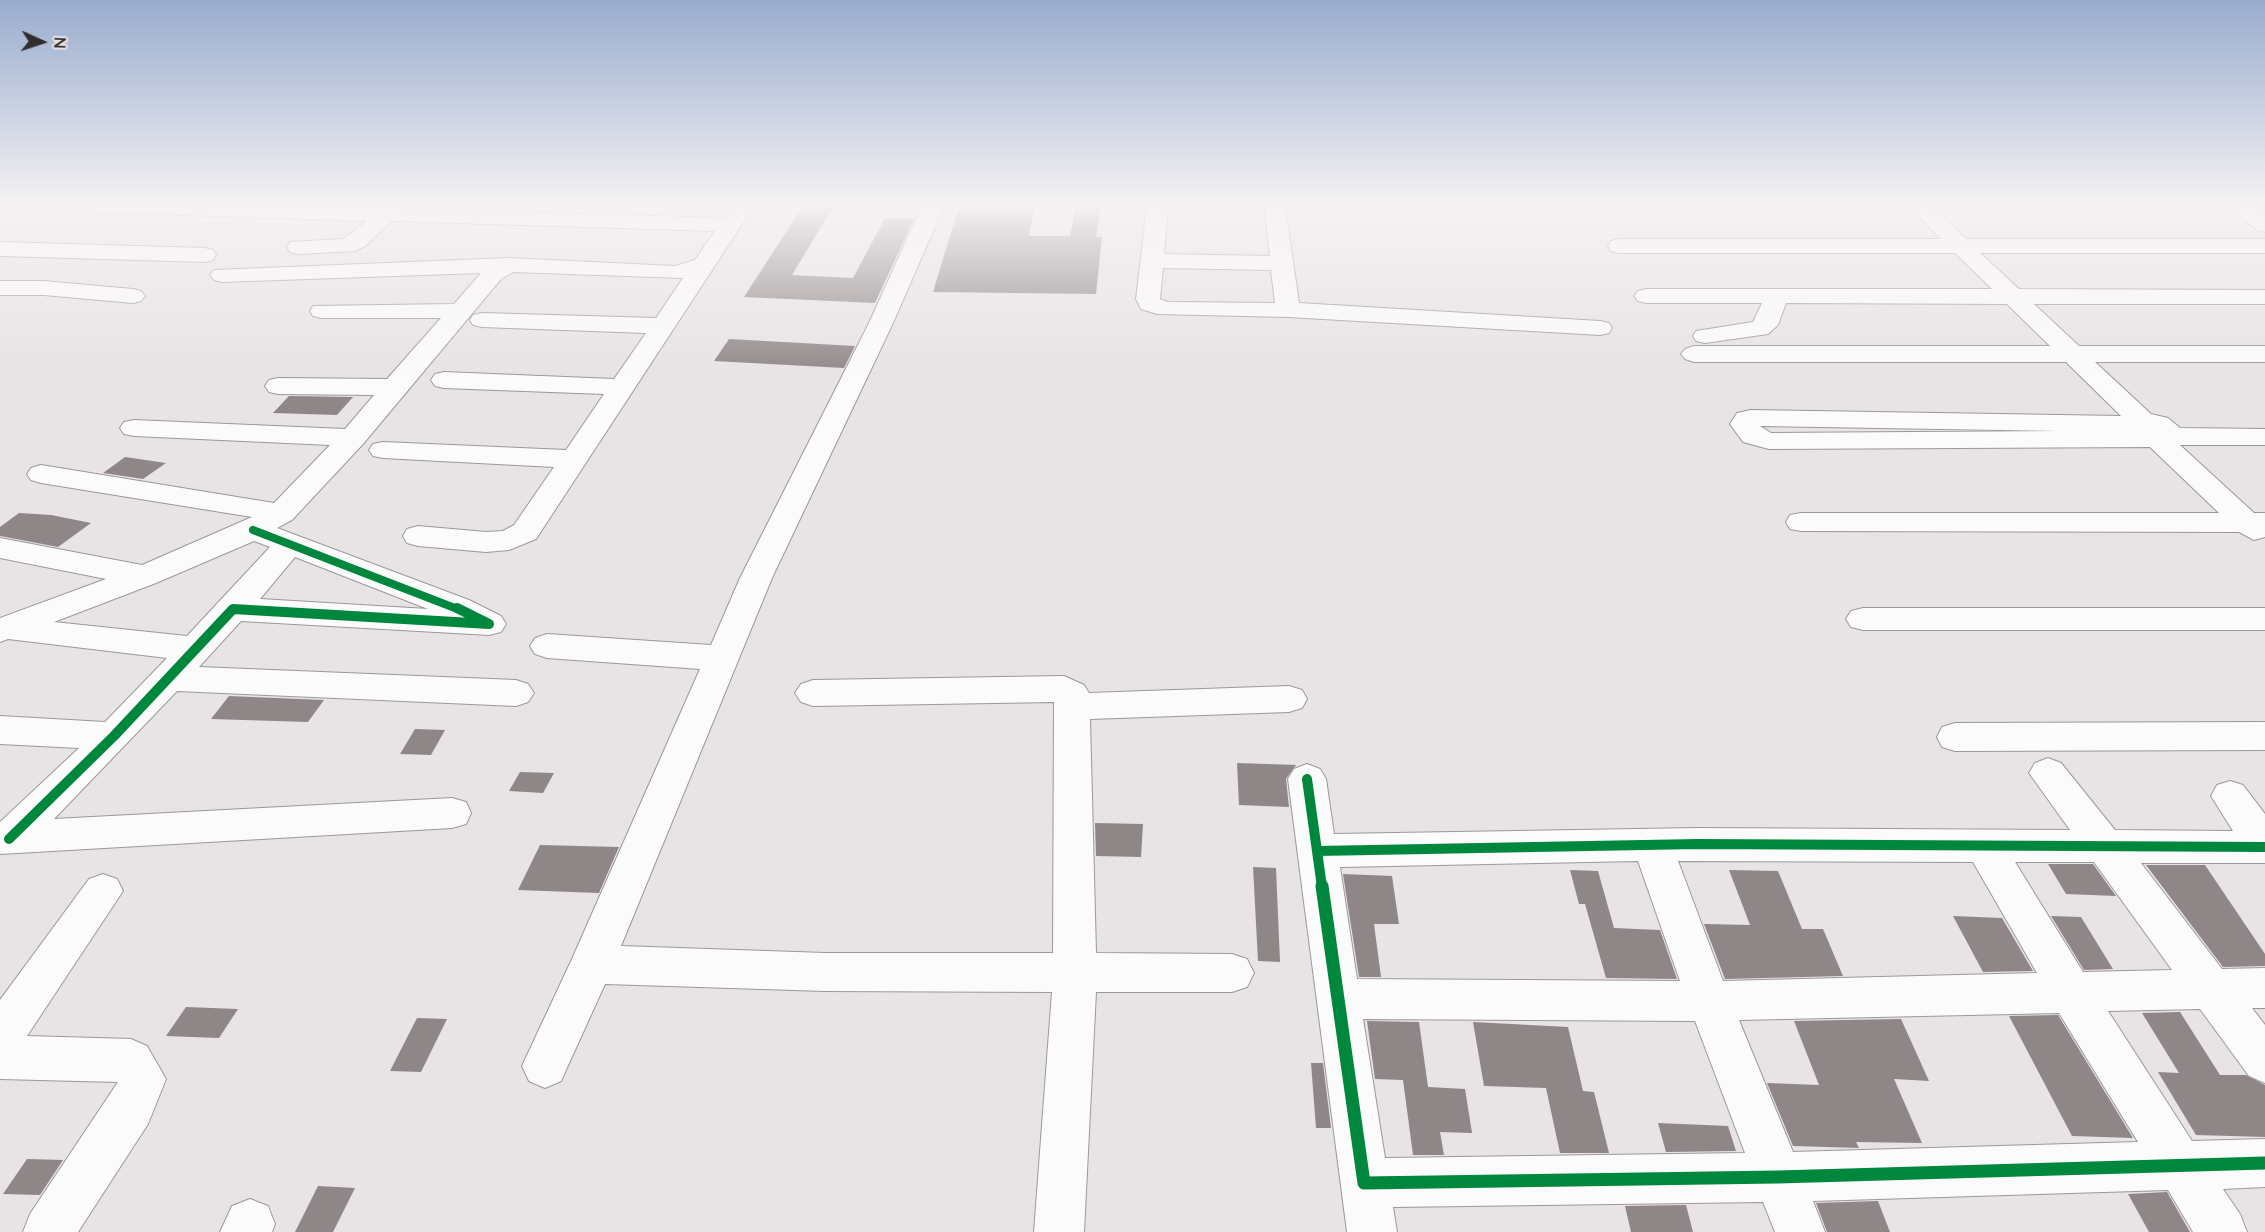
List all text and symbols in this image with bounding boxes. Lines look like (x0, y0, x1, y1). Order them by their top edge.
north arrow (12, 12, 72, 72)
text: N (50, 37, 70, 49)

